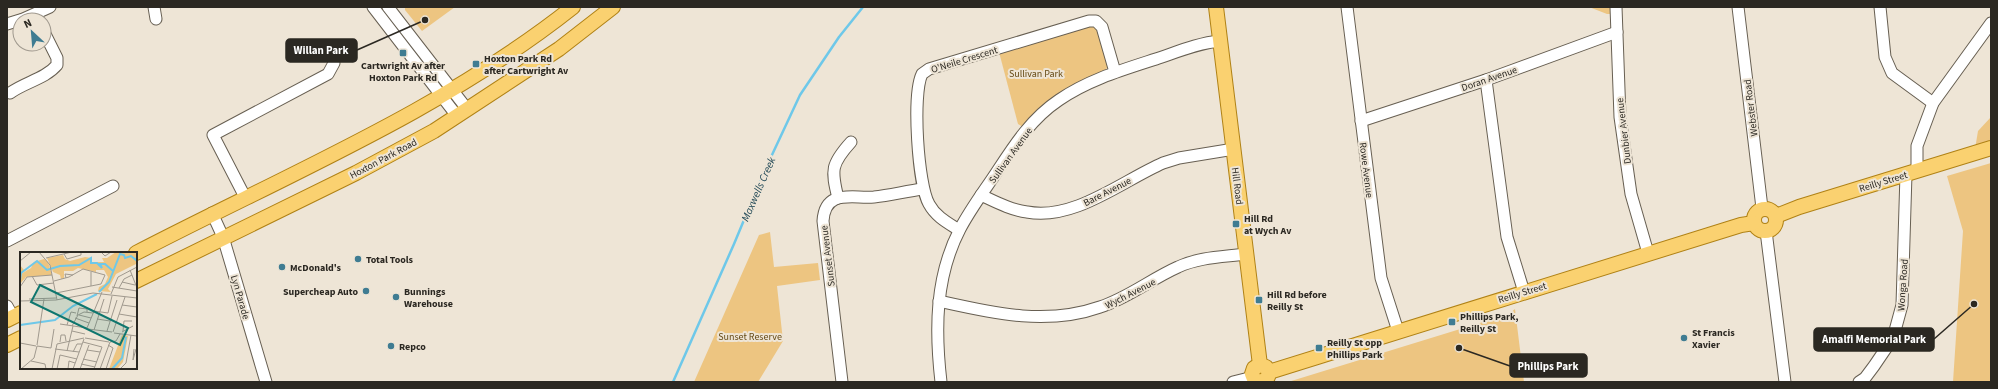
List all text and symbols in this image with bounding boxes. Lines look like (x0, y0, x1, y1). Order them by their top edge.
north arrow (12, 12, 52, 52)
text: N (21, 15, 34, 32)
callout: Willan Park (286, 39, 357, 62)
text: Willan Park (294, 43, 348, 58)
street label: O'Neile Crescent (929, 43, 1000, 77)
marker: Cartwright Av after Hoxton Park Rd (398, 48, 408, 58)
place label: Hoxton Park Rd after Cartwright Av (484, 52, 569, 78)
place label: Cartwright Av after Hoxton Park Rd (361, 59, 445, 85)
marker: Hoxton Park Rd after Cartwright Av (471, 59, 481, 69)
street label: Doran Avenue (1460, 63, 1519, 95)
park label: Sullivan Park (1009, 67, 1063, 81)
street label: Webster Road (1741, 79, 1761, 137)
street label: Dunbier Avenue (1613, 97, 1635, 165)
street label: Sullivan Avenue (986, 125, 1036, 186)
street label: Hoxton Park Road (347, 135, 420, 183)
street label: Rowe Avenue (1356, 142, 1376, 199)
water label: Maxwells Creek (738, 154, 780, 224)
street label: Hill Road (1228, 167, 1246, 206)
street label: Reilly Street (1857, 168, 1910, 196)
street label: Bare Avenue (1081, 174, 1134, 210)
place label: Hill Rd at Wych Av (1244, 212, 1292, 238)
marker: Hill Rd at Wych Av (1231, 219, 1241, 229)
street label: Sunset Avenue (817, 224, 839, 287)
inset map (20, 252, 137, 369)
place label: Total Tools (366, 253, 414, 267)
marker: Total Tools (353, 254, 363, 264)
street label: Wonga Road (1894, 259, 1912, 312)
place label: McDonald's (290, 261, 342, 275)
marker: McDonald's (277, 262, 287, 272)
street label: Lyn Parade (227, 273, 253, 321)
street label: Wych Avenue (1103, 275, 1158, 313)
street label: Reilly Street (1496, 279, 1549, 307)
place label: Supercheap Auto (283, 285, 358, 299)
place label: Bunnings Warehouse (404, 285, 453, 311)
marker: Supercheap Auto (361, 286, 371, 296)
place label: Hill Rd before Reilly St (1267, 288, 1327, 314)
marker: Bunnings Warehouse (391, 292, 401, 302)
marker: Hill Rd before Reilly St (1254, 295, 1264, 305)
place label: Phillips Park, Reilly St (1460, 310, 1518, 336)
marker: Phillips Park, Reilly St (1447, 317, 1457, 327)
place label: St Francis Xavier (1692, 326, 1735, 352)
callout: Amalfi Memorial Park (1814, 328, 1934, 351)
park label: Sunset Reserve (718, 330, 782, 344)
text: Amalfi Memorial Park (1821, 332, 1926, 347)
marker: St Francis Xavier (1679, 333, 1689, 343)
place label: Reilly St opp Phillips Park (1327, 336, 1383, 362)
place label: Repco (399, 340, 426, 354)
marker: Repco (386, 341, 396, 351)
marker: Reilly St opp Phillips Park (1314, 343, 1324, 353)
callout: Phillips Park (1510, 354, 1587, 377)
text: Phillips Park (1518, 359, 1578, 374)

